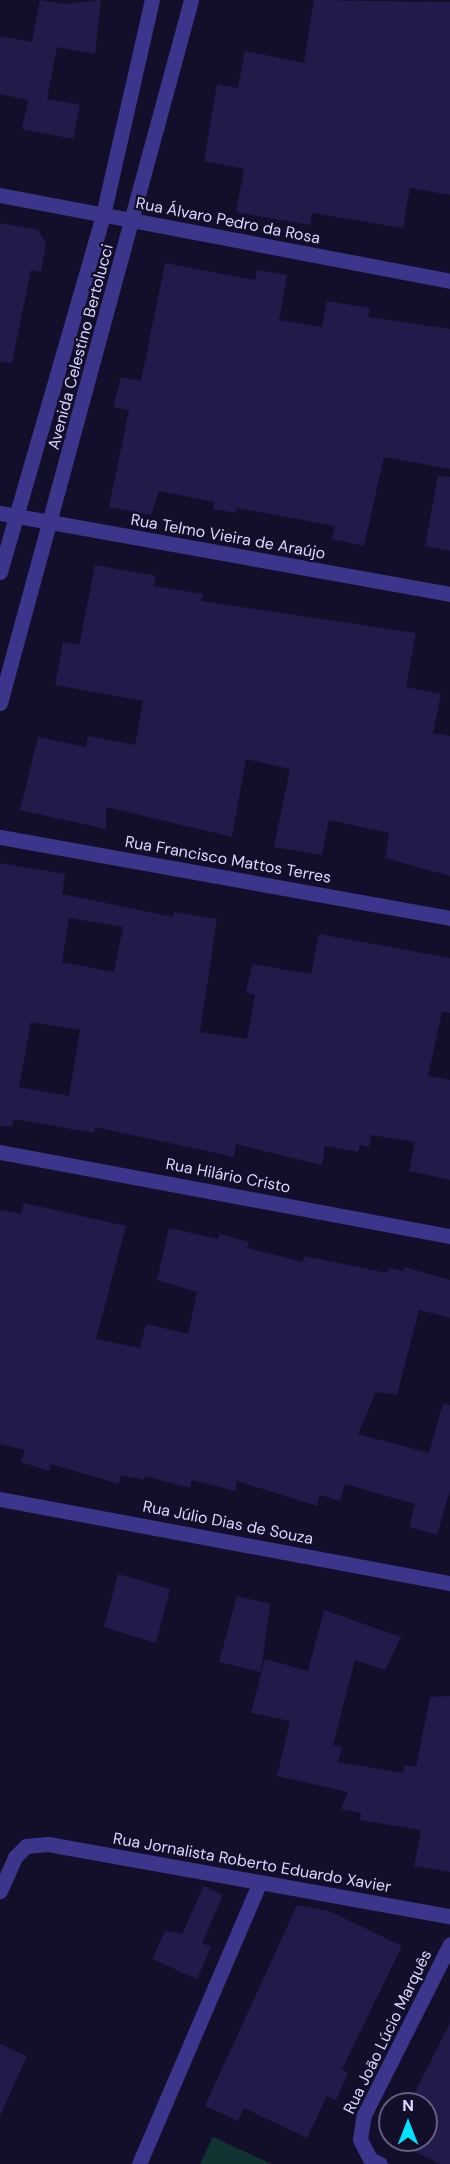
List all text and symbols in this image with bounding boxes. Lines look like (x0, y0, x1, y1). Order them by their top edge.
street label: Rua Álvaro Pedro da Rosa (134, 194, 322, 248)
street label: Avenida Celestino Bertolucci (44, 242, 118, 452)
street label: Rua Telmo Vieira de Araújo (129, 510, 327, 564)
street label: Rua Francisco Mattos Terres (123, 832, 333, 888)
street label: Rua Hilário Cristo (164, 1154, 292, 1198)
street label: Rua Júlio Dias de Souza (141, 1497, 315, 1549)
street label: Rua Jornalista Roberto Eduardo Xavier (112, 1829, 392, 1897)
street label: Rua João Lúcio Marquês (340, 1947, 436, 2117)
north arrow (378, 2092, 438, 2152)
text: N (402, 2095, 414, 2116)

